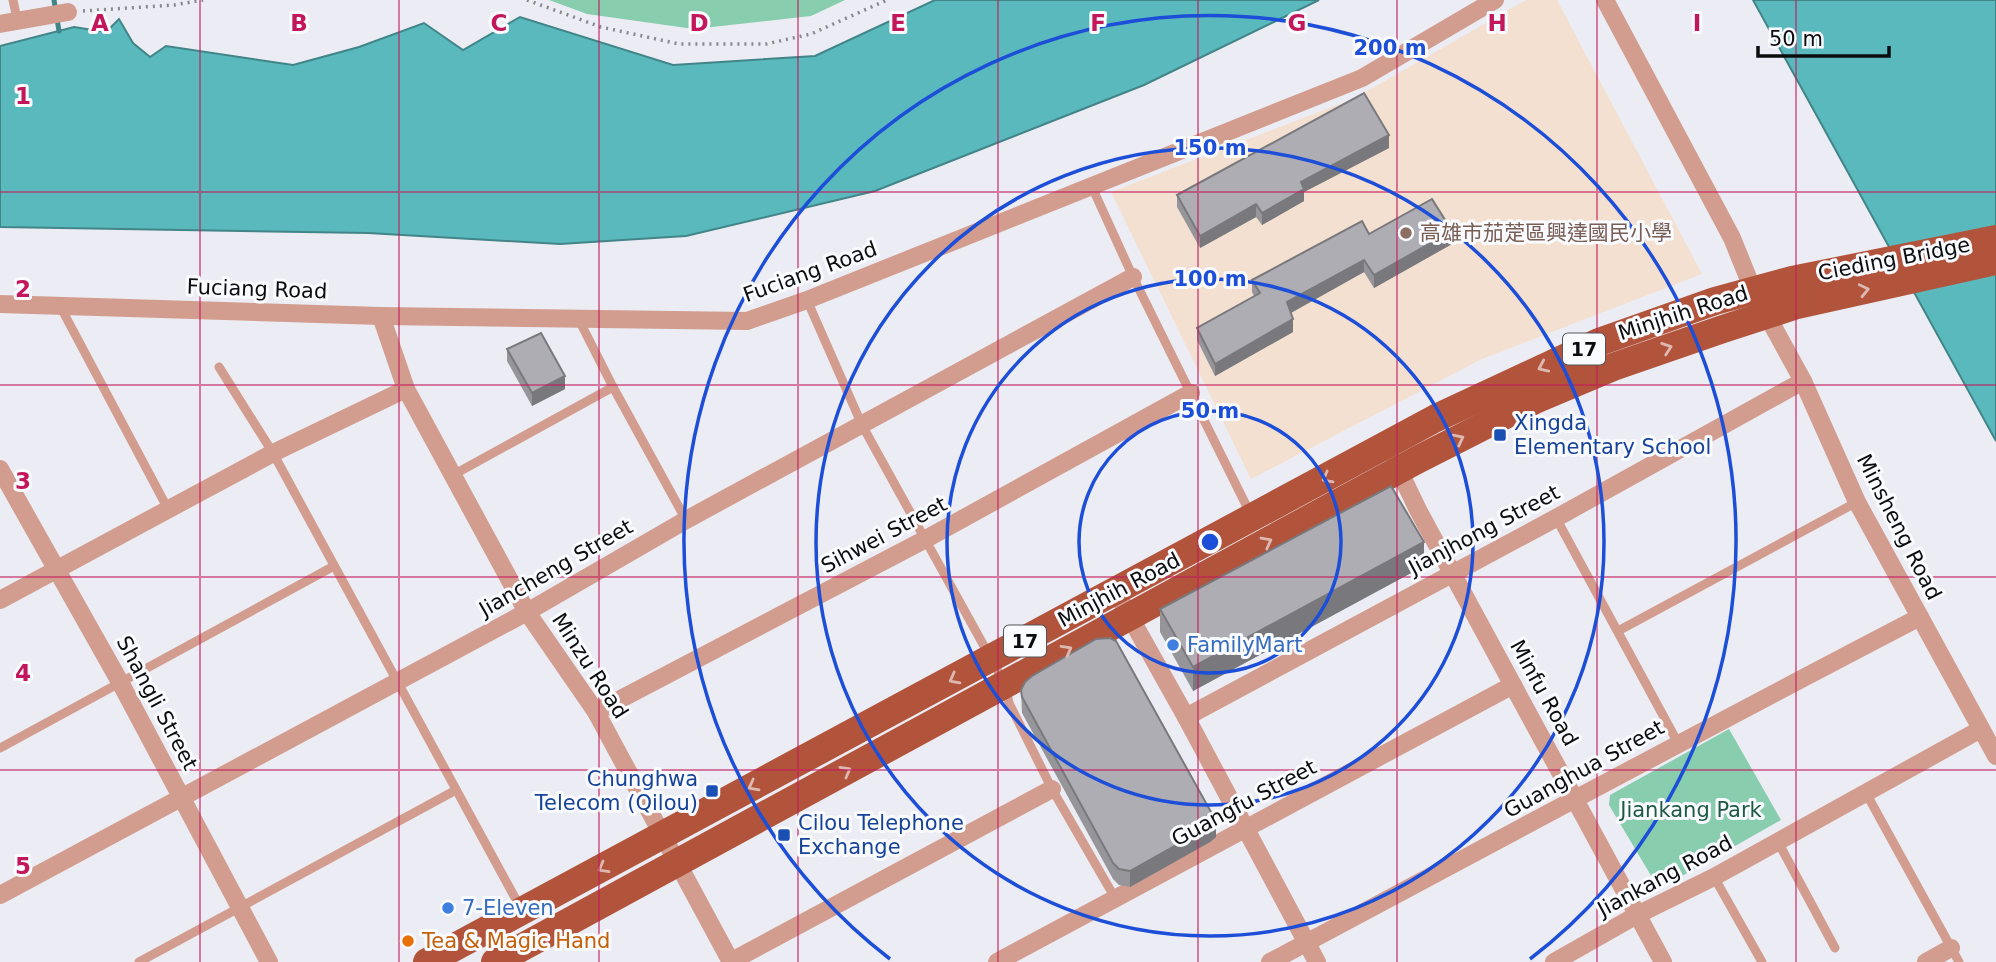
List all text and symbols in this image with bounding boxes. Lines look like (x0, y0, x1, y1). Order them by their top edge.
text: A (91, 10, 109, 36)
text: B (290, 10, 308, 36)
text: C (491, 10, 507, 36)
text: D (689, 10, 709, 36)
text: E (890, 10, 906, 36)
text: F (1090, 10, 1106, 36)
text: G (1288, 10, 1306, 36)
text: H (1487, 10, 1507, 36)
text: I (1693, 10, 1701, 36)
scale bar (1758, 14, 1889, 58)
text: 50 m (1769, 27, 1823, 51)
text: 200 m (1353, 36, 1427, 60)
text: 1 (15, 83, 31, 109)
text: 150 m (1173, 136, 1247, 160)
place label: 高雄市茄萣區興達國民小學 (1420, 221, 1672, 245)
marker: 高雄市茄萣區興達國民小學 (1398, 225, 1414, 241)
street label: Cieding Bridge (1816, 232, 1972, 286)
street label: Fuciang Road (740, 237, 880, 307)
text: 100 m (1173, 267, 1247, 291)
street label: Fuciang Road (186, 275, 328, 303)
text: 2 (15, 276, 31, 302)
street label: Minjhih Road (1615, 281, 1751, 345)
one-way arrow (1858, 284, 1870, 299)
road number: 17 (1563, 334, 1605, 364)
one-way arrow (1661, 342, 1673, 356)
one-way arrow (1538, 359, 1550, 373)
text: 50 m (1181, 399, 1239, 423)
place label: Xingda Elementary School (1514, 411, 1711, 459)
marker: Xingda Elementary School (1492, 427, 1508, 443)
one-way arrow (1452, 434, 1464, 447)
street label: Minsheng Road (1852, 450, 1946, 604)
text: 3 (15, 468, 31, 494)
one-way arrow (1322, 470, 1334, 484)
street label: Jianjhong Street (1403, 480, 1564, 581)
street label: Sihwei Street (817, 492, 951, 578)
street label: Jiancheng Street (473, 514, 637, 623)
centre of rings (1198, 530, 1222, 554)
one-way arrow (1260, 537, 1272, 550)
street label: Minjhih Road (1054, 548, 1184, 632)
street label: Minzu Road (547, 609, 633, 723)
road number: 17 (1004, 626, 1046, 656)
street label: Shangli Street (112, 632, 202, 774)
place label: FamilyMart (1187, 633, 1302, 657)
street label: Minfu Road (1505, 636, 1583, 750)
marker: FamilyMart (1165, 637, 1181, 653)
one-way arrow (1060, 645, 1072, 659)
text: 4 (15, 660, 31, 686)
one-way arrow (949, 671, 961, 685)
street label: Guanghua Street (1500, 715, 1668, 823)
street label: Guangfu Street (1168, 755, 1320, 851)
one-way arrow (839, 766, 851, 780)
place label: Chunghwa Telecom (Qilou) (534, 767, 698, 815)
one-way arrow (748, 778, 761, 792)
marker: Chunghwa Telecom (Qilou) (704, 783, 720, 799)
park label: Jiankang Park (1618, 798, 1763, 822)
place label: Cilou Telephone Exchange (798, 811, 964, 859)
marker: Cilou Telephone Exchange (776, 827, 792, 843)
street label: Jiankang Road (1592, 830, 1736, 922)
text: 5 (15, 853, 31, 879)
one-way arrow (598, 860, 610, 873)
place label: 7-Eleven (462, 896, 554, 920)
marker: 7-Eleven (440, 900, 456, 916)
place label: Tea & Magic Hand (421, 929, 610, 953)
marker: Tea & Magic Hand (400, 933, 416, 949)

